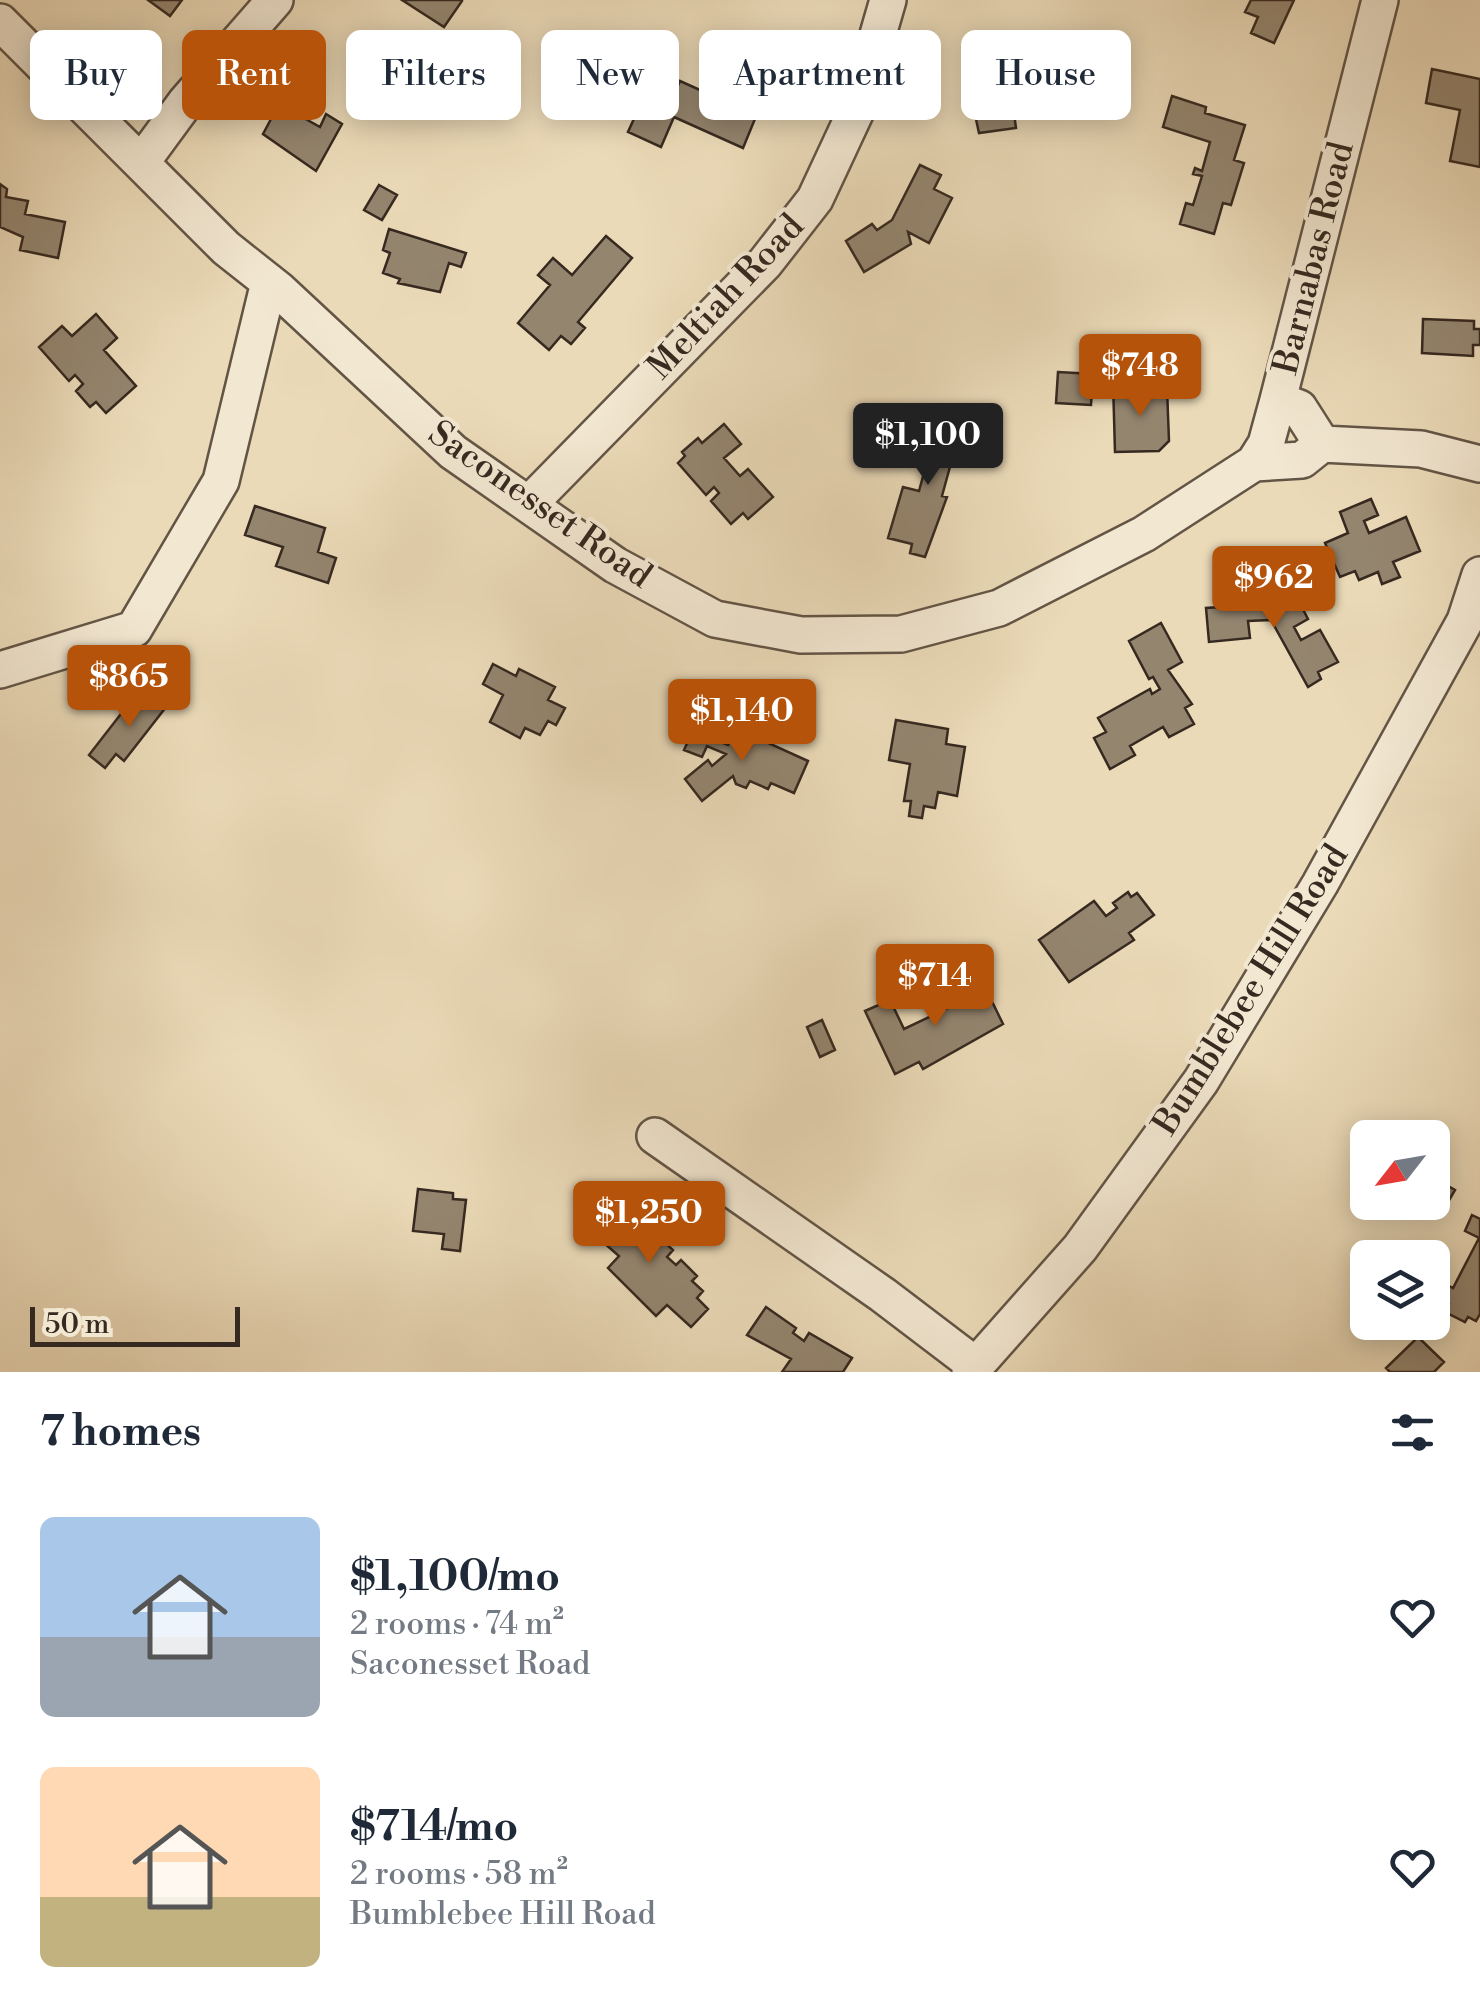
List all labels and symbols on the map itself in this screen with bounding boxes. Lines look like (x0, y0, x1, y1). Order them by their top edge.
street label: Barnabas Road (1264, 137, 1364, 380)
street label: Meltiah Road (639, 206, 813, 388)
pin: $748 (1081, 334, 1199, 419)
pin: $1,100 (847, 403, 1009, 488)
street label: Saconesset Road (420, 412, 660, 598)
pin: $962 (1215, 546, 1333, 631)
pin: $865 (70, 645, 188, 730)
pin: $1,140 (661, 679, 823, 764)
street label: Bumblebee Hill Road (1144, 837, 1358, 1144)
pin: $714 (876, 944, 994, 1029)
north arrow (1350, 1120, 1450, 1220)
pin: $1,250 (568, 1181, 730, 1266)
scale bar (30, 1302, 240, 1346)

